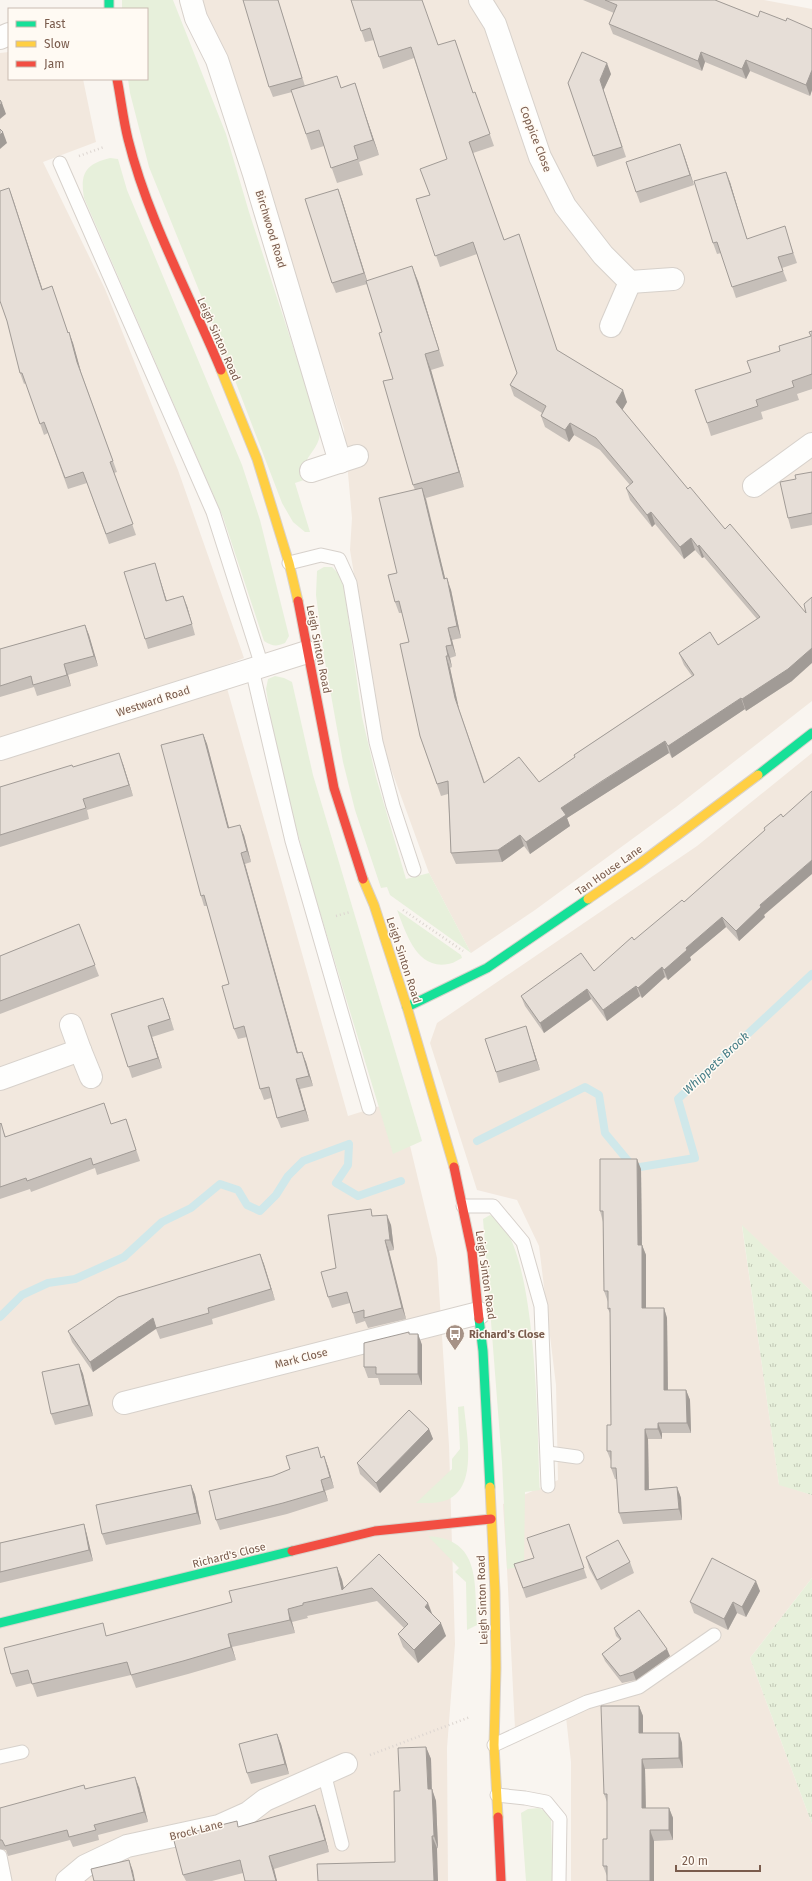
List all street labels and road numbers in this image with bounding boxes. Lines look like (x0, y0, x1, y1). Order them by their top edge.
street label: Coppice Close (517, 105, 554, 174)
street label: Birchwood Road (252, 189, 289, 270)
street label: Leigh Sinton Road (194, 295, 243, 383)
street label: Leigh Sinton Road (304, 604, 333, 694)
street label: Westward Road (115, 683, 192, 719)
street label: Tan House Lane (573, 843, 645, 898)
street label: Leigh Sinton Road (383, 915, 424, 1005)
street label: Leigh Sinton Road (473, 1230, 498, 1320)
street label: Mark Close (273, 1346, 329, 1371)
street label: Richard's Close (191, 1540, 267, 1571)
street label: Leigh Sinton Road (474, 1555, 491, 1645)
street label: Brock Lane (168, 1818, 224, 1843)

